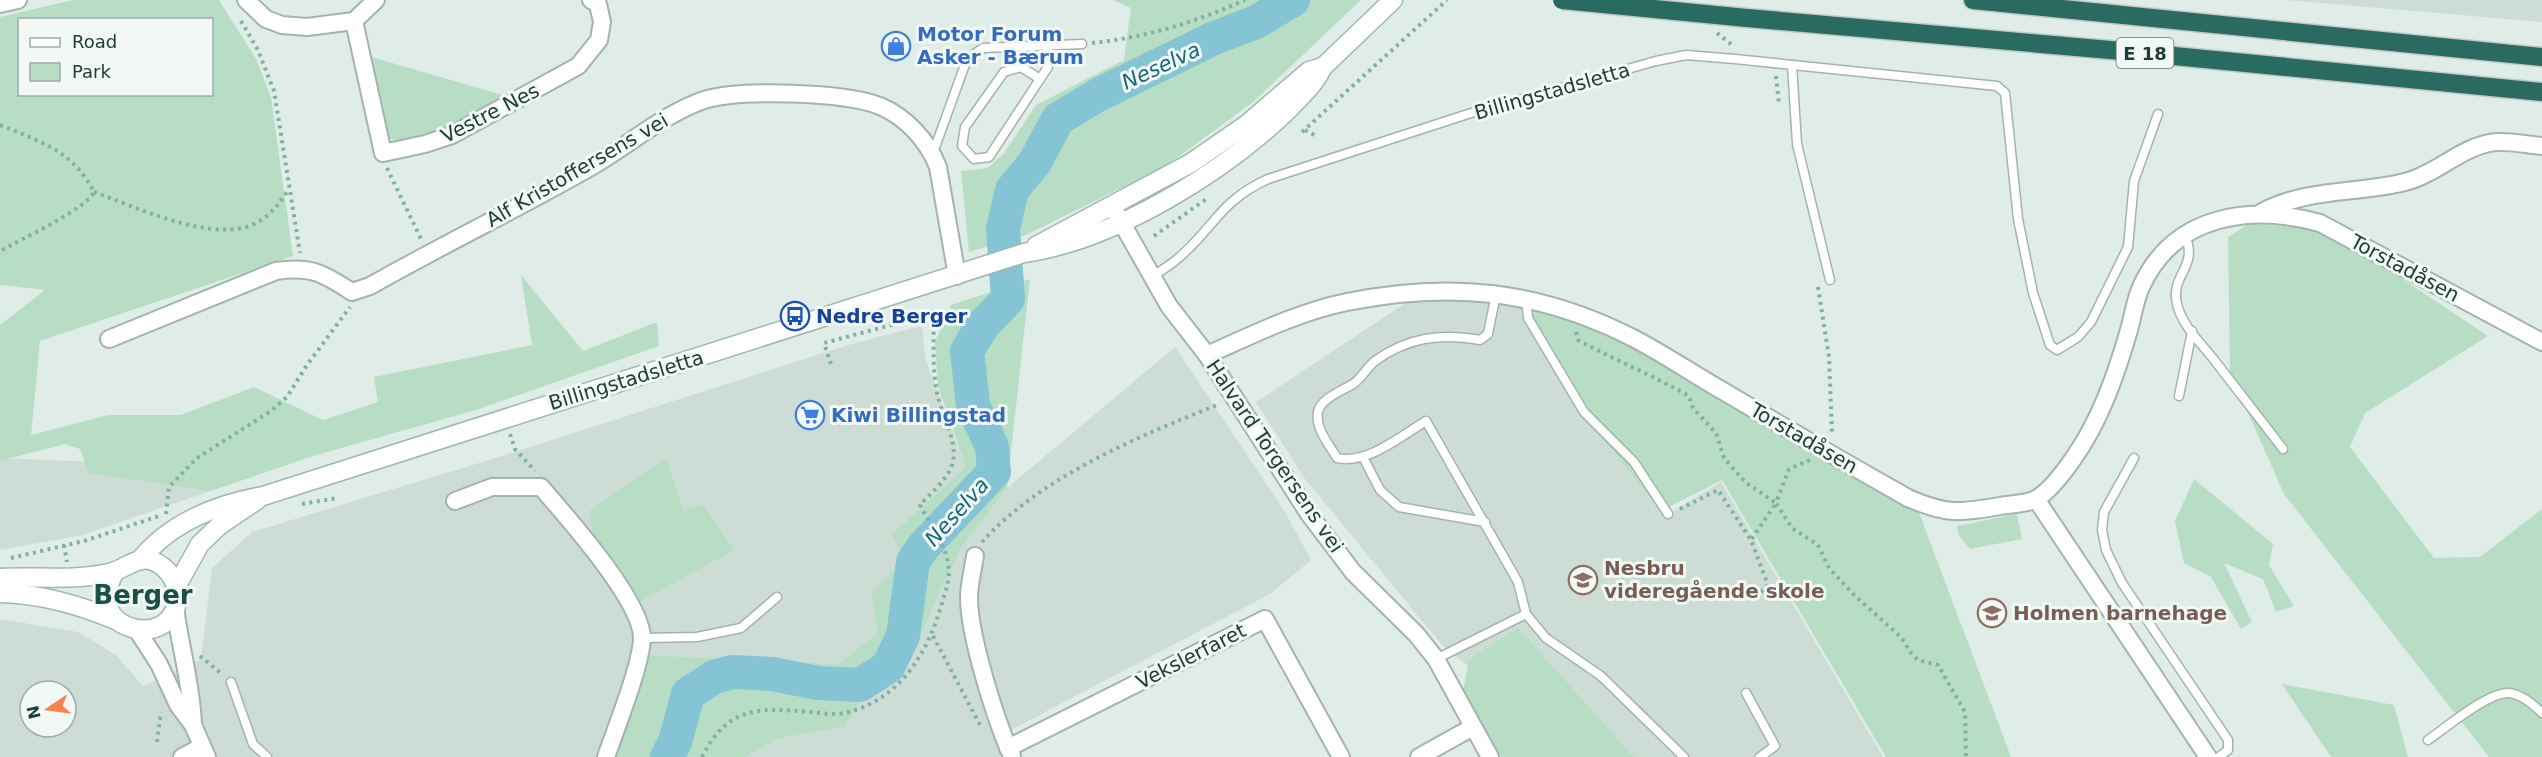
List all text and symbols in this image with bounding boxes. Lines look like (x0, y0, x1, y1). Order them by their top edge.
legend (18, 18, 213, 96)
place label: Motor Forum Asker - Bærum (917, 22, 1084, 69)
shop icon: Motor Forum Asker - Bærum (880, 30, 912, 62)
text: Road (72, 31, 117, 52)
water label: Neselva (1118, 37, 1204, 95)
road number: E 18 (2116, 38, 2174, 68)
street label: Billingstadsletta (1471, 57, 1633, 125)
text: Park (72, 61, 111, 82)
street label: Vestre Nes (437, 78, 543, 148)
street label: Alf Kristoffersens vei (482, 108, 672, 232)
street label: Torstadåsen (2345, 229, 2464, 307)
bus stop icon: Nedre Berger (779, 300, 811, 332)
place label: Nedre Berger (816, 304, 968, 328)
street label: Billingstadsletta (546, 345, 706, 415)
street label: Halvard Torgersens vei (1201, 355, 1349, 557)
street label: Torstadåsen (1745, 397, 1862, 478)
supermarket icon: Kiwi Billingstad (794, 399, 826, 431)
place label: Kiwi Billingstad (831, 403, 1006, 427)
water label: Neselva (920, 473, 994, 551)
place label: Nesbru videregående skole (1604, 556, 1825, 603)
school or university icon: Nesbru videregående skole (1567, 564, 1599, 596)
district label: Berger (93, 580, 193, 610)
school or university icon: Holmen barnehage (1976, 597, 2008, 629)
place label: Holmen barnehage (2013, 601, 2227, 625)
street label: Vekslerfaret (1132, 618, 1250, 694)
north arrow (18, 679, 78, 739)
text: N (23, 704, 45, 721)

